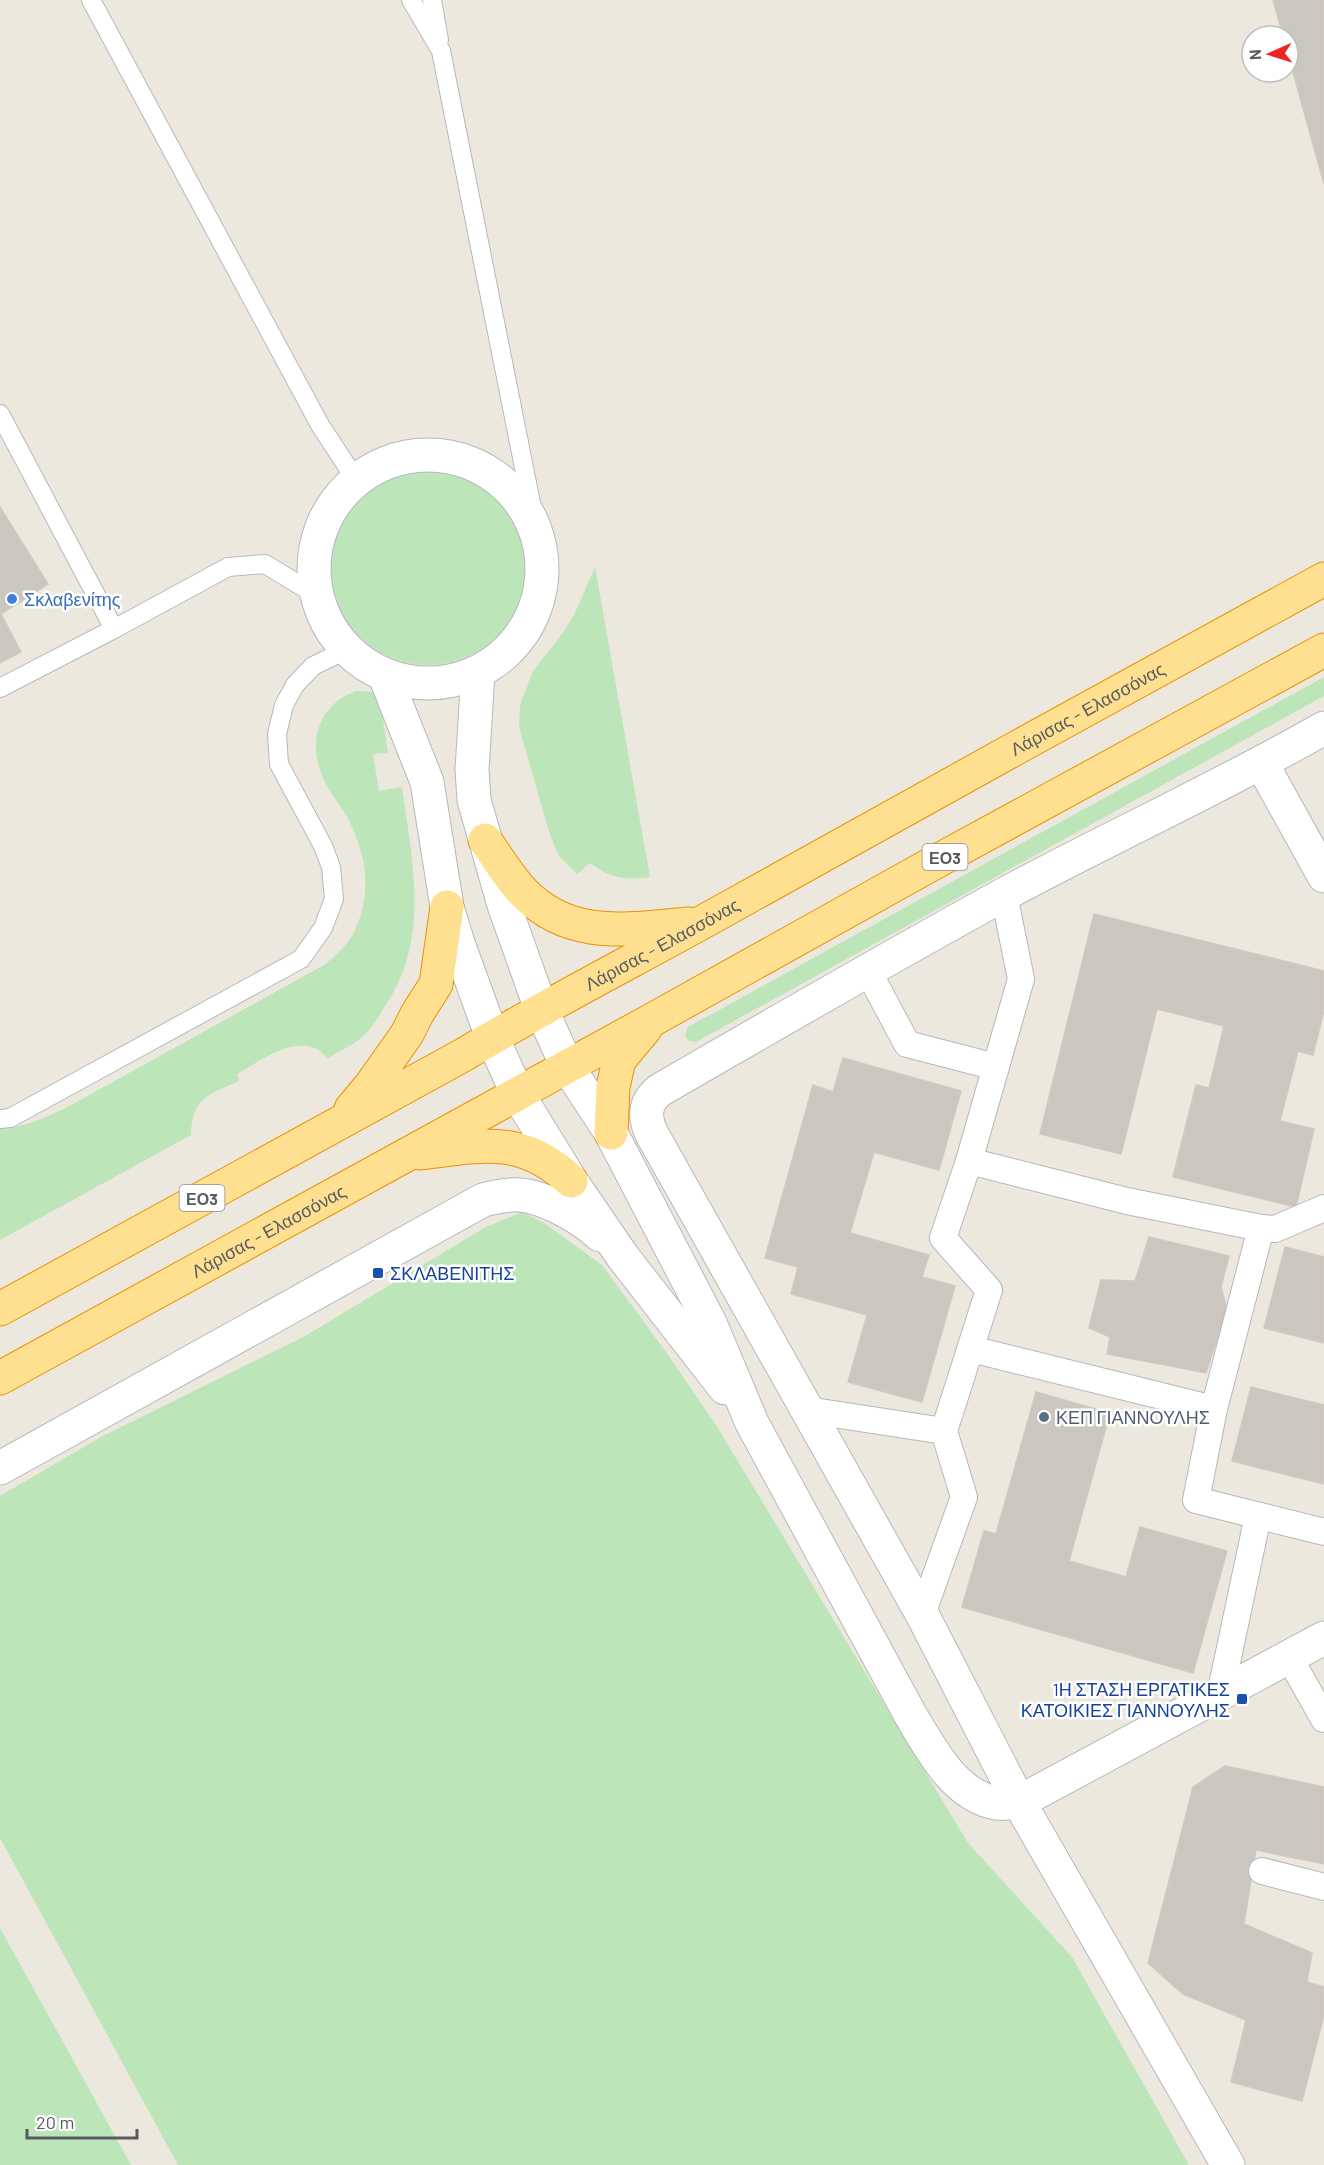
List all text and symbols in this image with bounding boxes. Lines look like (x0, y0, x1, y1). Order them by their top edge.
north arrow (1240, 24, 1300, 84)
text: N (1245, 49, 1264, 61)
place label: Σκλαβενίτης (24, 588, 121, 610)
marker: Σκλαβενίτης (5, 592, 19, 606)
street label: Λάρισας - Ελασσόνας (1006, 657, 1168, 760)
road number: ΕΟ3 (922, 844, 968, 870)
street label: Λάρισας - Ελασσόνας (581, 893, 743, 995)
street label: Λάρισας - Ελασσόνας (187, 1179, 349, 1282)
road number: ΕΟ3 (180, 1185, 224, 1211)
place label: ΣΚΛΑΒΕΝΙΤΗΣ (390, 1262, 514, 1284)
marker: ΣΚΛΑΒΕΝΙΤΗΣ (371, 1266, 385, 1280)
place label: ΚΕΠ ΓΙΑΝΝΟΥΛΗΣ (1056, 1406, 1210, 1428)
marker: ΚΕΠ ΓΙΑΝΝΟΥΛΗΣ (1037, 1410, 1051, 1424)
place label: 1Η ΣΤΑΣΗ ΕΡΓΑΤΙΚΕΣ ΚΑΤΟΙΚΙΕΣ ΓΙΑΝΝΟΥΛΗΣ (1021, 1678, 1230, 1721)
marker: 1Η ΣΤΑΣΗ ΕΡΓΑΤΙΚΕΣ ΚΑΤΟΙΚΙΕΣ ΓΙΑΝΝΟΥΛΗΣ (1235, 1692, 1249, 1706)
scale bar (27, 2102, 136, 2140)
text: 20 m (36, 2111, 74, 2133)

